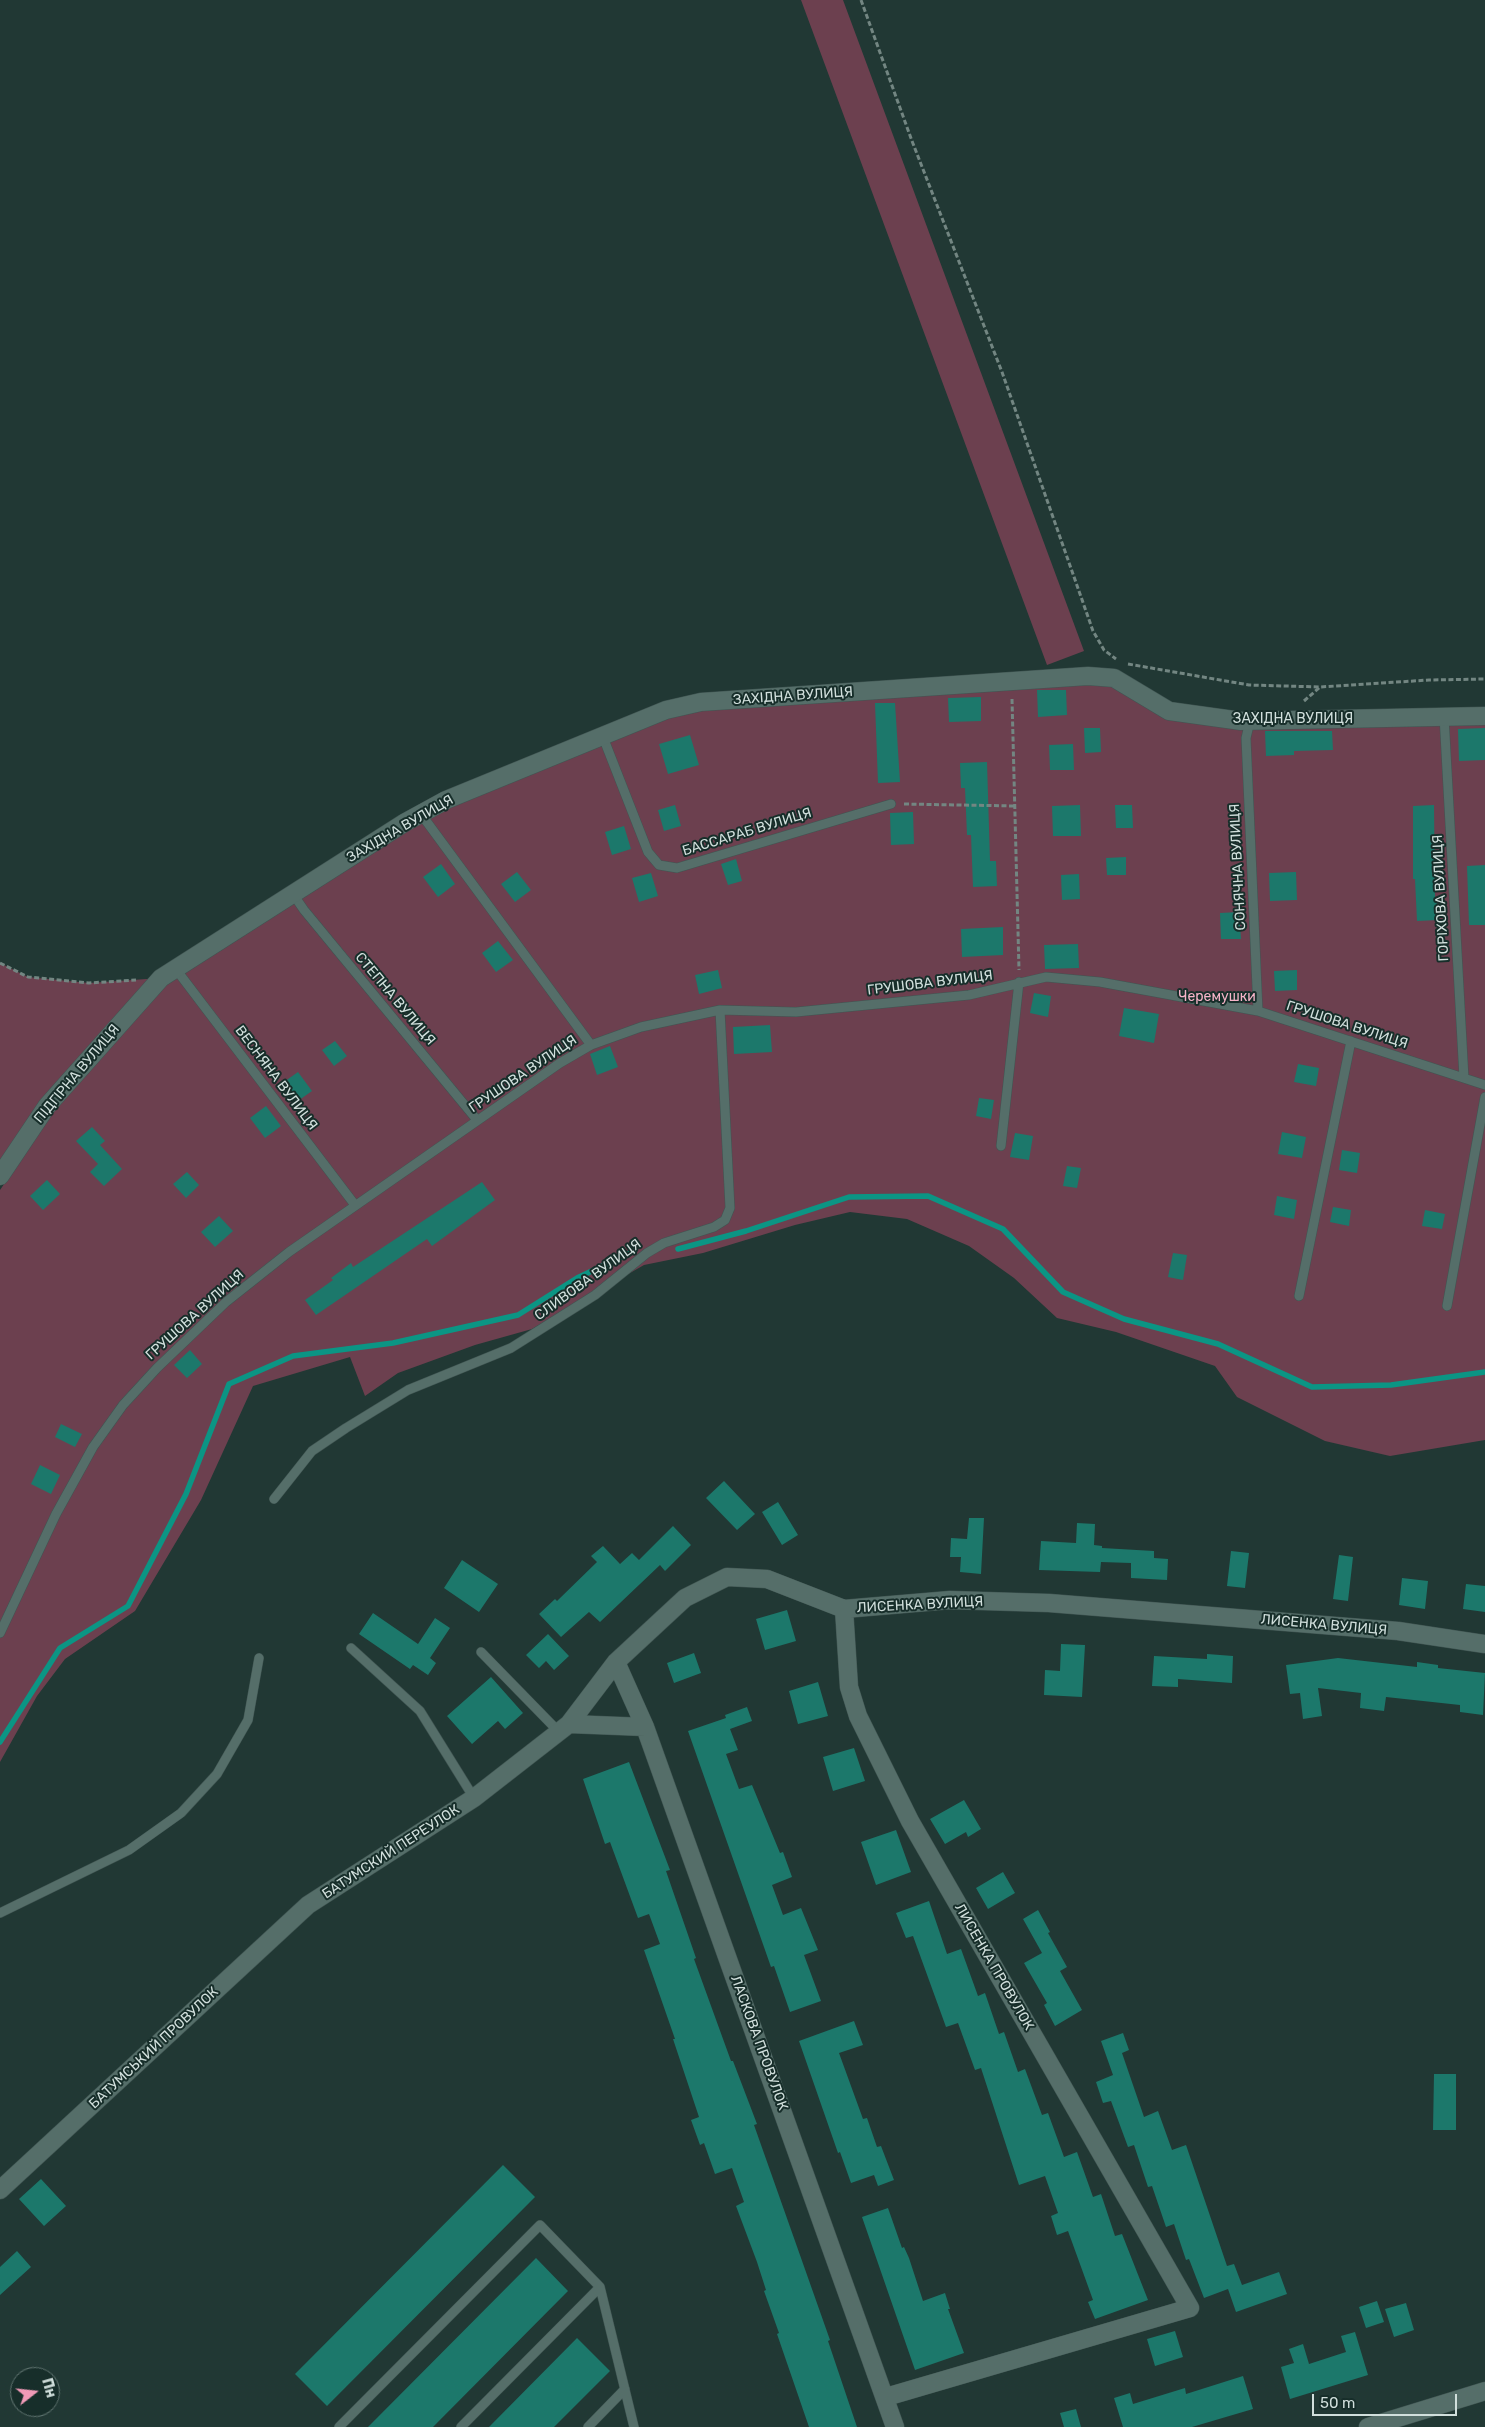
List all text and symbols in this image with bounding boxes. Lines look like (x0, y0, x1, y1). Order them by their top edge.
street label: ЗАХІДНА ВУЛИЦЯ (732, 683, 854, 709)
street label: ЗАХІДНА ВУЛИЦЯ (1233, 711, 1353, 727)
street label: ЗАХІДНА ВУЛИЦЯ (344, 792, 456, 866)
street label: СОНЯЧНА ВУЛИЦЯ (1226, 803, 1250, 931)
street label: БАССАРАБ ВУЛИЦЯ (680, 804, 814, 860)
street label: ГОРІХОВА ВУЛИЦЯ (1429, 834, 1453, 962)
street label: СТЕПНА ВУЛИЦЯ (351, 949, 439, 1049)
street label: ГРУШОВА ВУЛИЦЯ (866, 967, 994, 999)
park label: Черемушки (1178, 989, 1256, 1005)
street label: ГРУШОВА ВУЛИЦЯ (1284, 997, 1410, 1053)
street label: ПІДГІРНА ВУЛИЦЯ (31, 1021, 123, 1127)
street label: ВЕСНЯНА ВУЛИЦЯ (231, 1023, 321, 1133)
street label: ГРУШОВА ВУЛИЦЯ (466, 1032, 580, 1116)
street label: СЛИВОВА ВУЛИЦЯ (531, 1236, 645, 1324)
street label: ГРУШОВА ВУЛИЦЯ (142, 1266, 248, 1364)
street label: ЛИСЕНКА ВУЛИЦЯ (856, 1593, 984, 1617)
street label: ЛИСЕНКА ВУЛИЦЯ (1260, 1611, 1388, 1639)
street label: БАТУМСКИЙ ПЕРЕУЛОК (319, 1801, 463, 1903)
street label: ЛИСЕНКА ПРОВУЛОК (951, 1901, 1037, 2033)
street label: ЛАСКОВА ПРОВУЛОК (727, 1973, 791, 2113)
street label: БАТУМСЬКИЙ ПРОВУЛОК (86, 1984, 222, 2112)
north arrow (10, 2367, 60, 2417)
text: Пн (38, 2376, 60, 2400)
scale bar (1315, 2384, 1460, 2416)
text: 50 m (1320, 2394, 1355, 2412)

